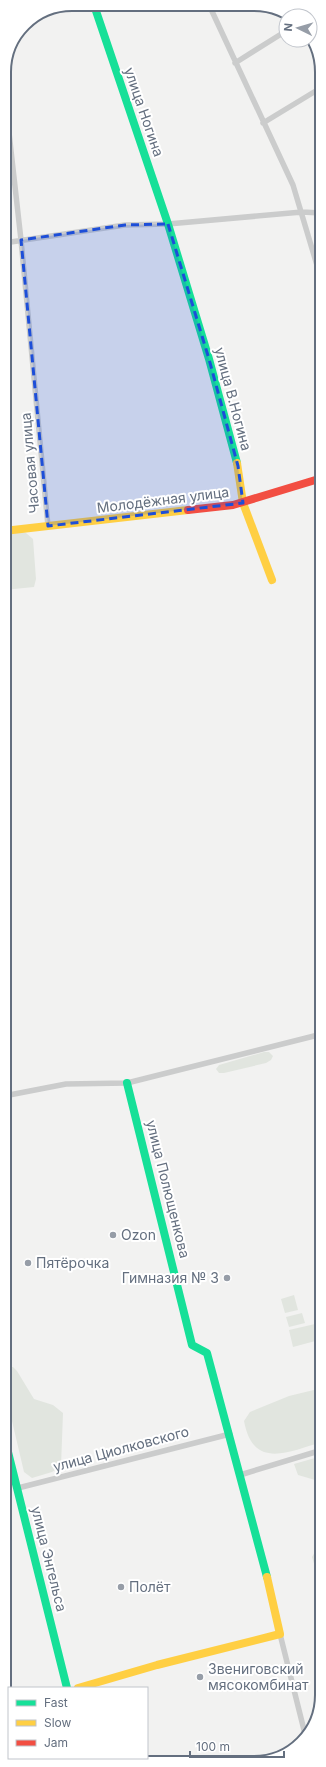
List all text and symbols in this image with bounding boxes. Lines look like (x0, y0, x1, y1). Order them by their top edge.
north arrow (278, 8, 318, 48)
text: N (281, 22, 295, 32)
street label: улица Ногина (121, 65, 168, 159)
street label: улица В.Ногина (211, 345, 255, 452)
street label: Часовая улица (17, 412, 42, 514)
street label: Молодёжная улица (96, 483, 230, 516)
street label: улица Полющенкова (143, 1118, 194, 1260)
place label: Ozon (121, 1226, 156, 1243)
marker: Ozon (108, 1230, 118, 1240)
place label: Пятёрочка (36, 1254, 109, 1271)
marker: Пятёрочка (23, 1258, 33, 1268)
place label: Гимназия № 3 (122, 1269, 219, 1286)
marker: Гимназия № 3 (222, 1273, 232, 1283)
street label: улица Циолковского (51, 1422, 191, 1475)
street label: улица Энгельса (28, 1504, 71, 1613)
place label: Полёт (129, 1578, 171, 1595)
marker: Полёт (116, 1582, 126, 1592)
place label: Звениговский мясокомбинат (208, 1660, 309, 1693)
marker: Звениговский мясокомбинат (195, 1672, 205, 1682)
legend (8, 1687, 148, 1759)
text: Fast (44, 1695, 68, 1710)
text: Slow (44, 1715, 72, 1730)
scale bar (190, 1733, 284, 1759)
text: Jam (44, 1735, 68, 1750)
text: 100 m (196, 1739, 230, 1754)

